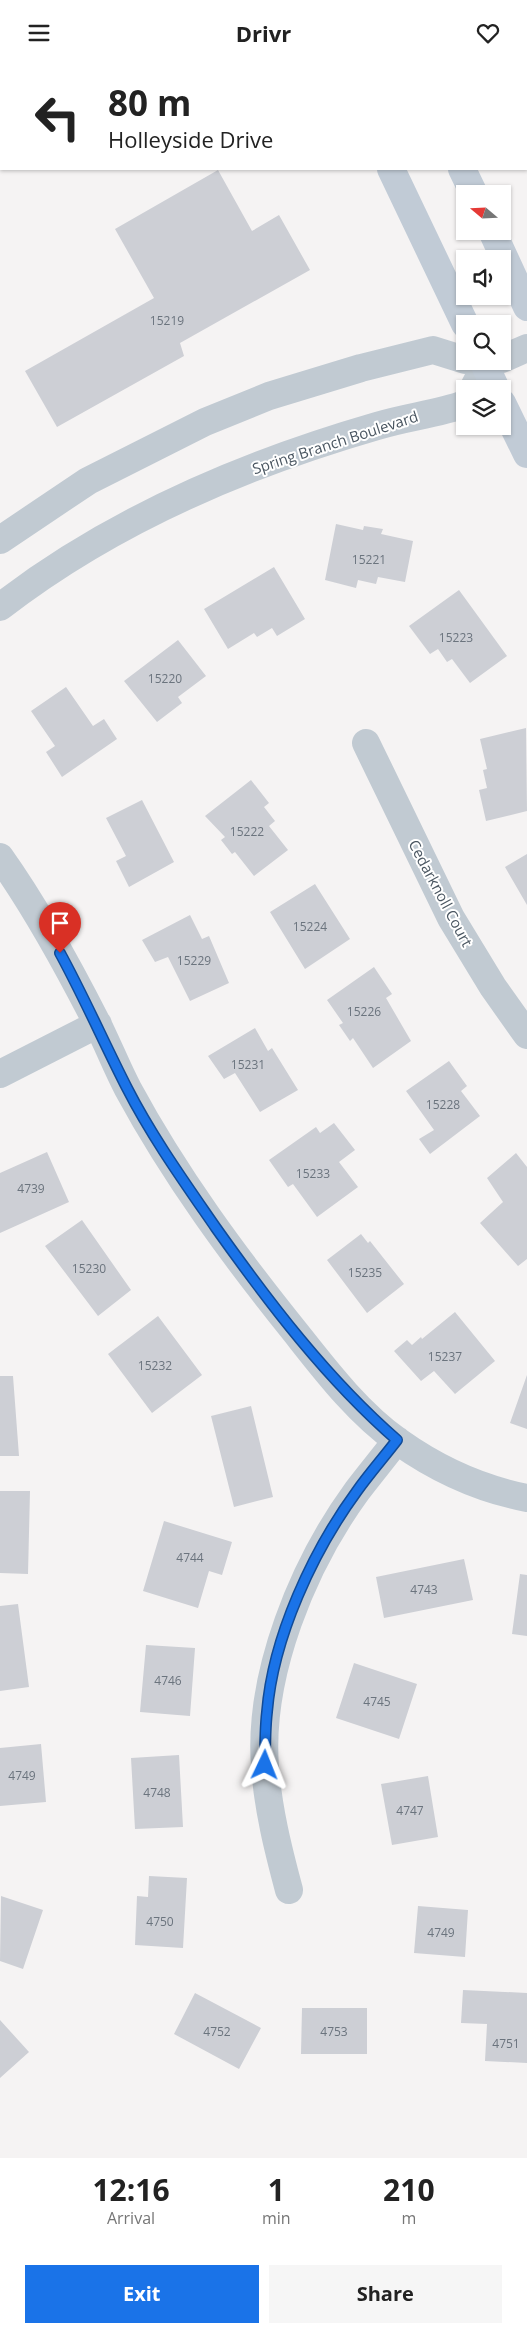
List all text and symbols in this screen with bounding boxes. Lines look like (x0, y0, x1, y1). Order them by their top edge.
text: Drivr (236, 18, 291, 48)
icon: menu (25, 19, 53, 47)
icon: heart (474, 19, 502, 47)
text: 80 m (108, 79, 191, 126)
icon: left (25, 85, 90, 150)
text: Holleyside Drive (108, 124, 273, 154)
north arrow (456, 185, 511, 240)
map controls (456, 185, 511, 435)
button: sound (456, 250, 511, 305)
house number: 15219 (150, 312, 184, 329)
button: search (456, 315, 511, 370)
button: layers (456, 380, 511, 435)
street label: Spring Branch Boulevard (249, 406, 421, 478)
house number: 15221 (352, 551, 386, 568)
house number: 15223 (439, 629, 473, 646)
house number: 15220 (148, 670, 182, 687)
house number: 15222 (230, 823, 264, 840)
street label: Cedarknoll Court (404, 836, 478, 950)
pin (39, 902, 81, 953)
icon: arrive (46, 909, 74, 937)
house number: 15224 (293, 918, 327, 935)
house number: 15229 (177, 952, 211, 969)
house number: 15226 (347, 1003, 381, 1020)
house number: 15231 (231, 1056, 265, 1073)
house number: 15228 (426, 1096, 460, 1113)
house number: 15233 (296, 1165, 330, 1182)
house number: 4739 (17, 1180, 45, 1197)
house number: 15230 (72, 1260, 106, 1277)
house number: 15235 (348, 1264, 382, 1281)
house number: 15237 (428, 1348, 462, 1365)
house number: 15232 (138, 1357, 172, 1374)
house number: 4744 (176, 1549, 204, 1566)
house number: 4743 (410, 1581, 438, 1598)
house number: 4746 (154, 1672, 182, 1689)
house number: 4745 (363, 1693, 391, 1710)
position arrow (238, 1738, 290, 1790)
house number: 4749 (8, 1767, 36, 1784)
house number: 4748 (143, 1784, 171, 1801)
house number: 4747 (396, 1802, 424, 1819)
house number: 4750 (146, 1913, 174, 1930)
house number: 4749 (427, 1924, 455, 1941)
house number: 4752 (203, 2023, 231, 2040)
house number: 4753 (320, 2023, 348, 2040)
house number: 4751 (492, 2035, 520, 2052)
text: 12:16 (92, 2169, 170, 2210)
text: 1 (268, 2169, 285, 2210)
text: 210 (383, 2169, 435, 2210)
text: Arrival (107, 2207, 155, 2229)
text: min (262, 2207, 291, 2229)
text: m (401, 2207, 416, 2229)
button: Exit (25, 2265, 259, 2323)
button: Share (269, 2265, 502, 2323)

